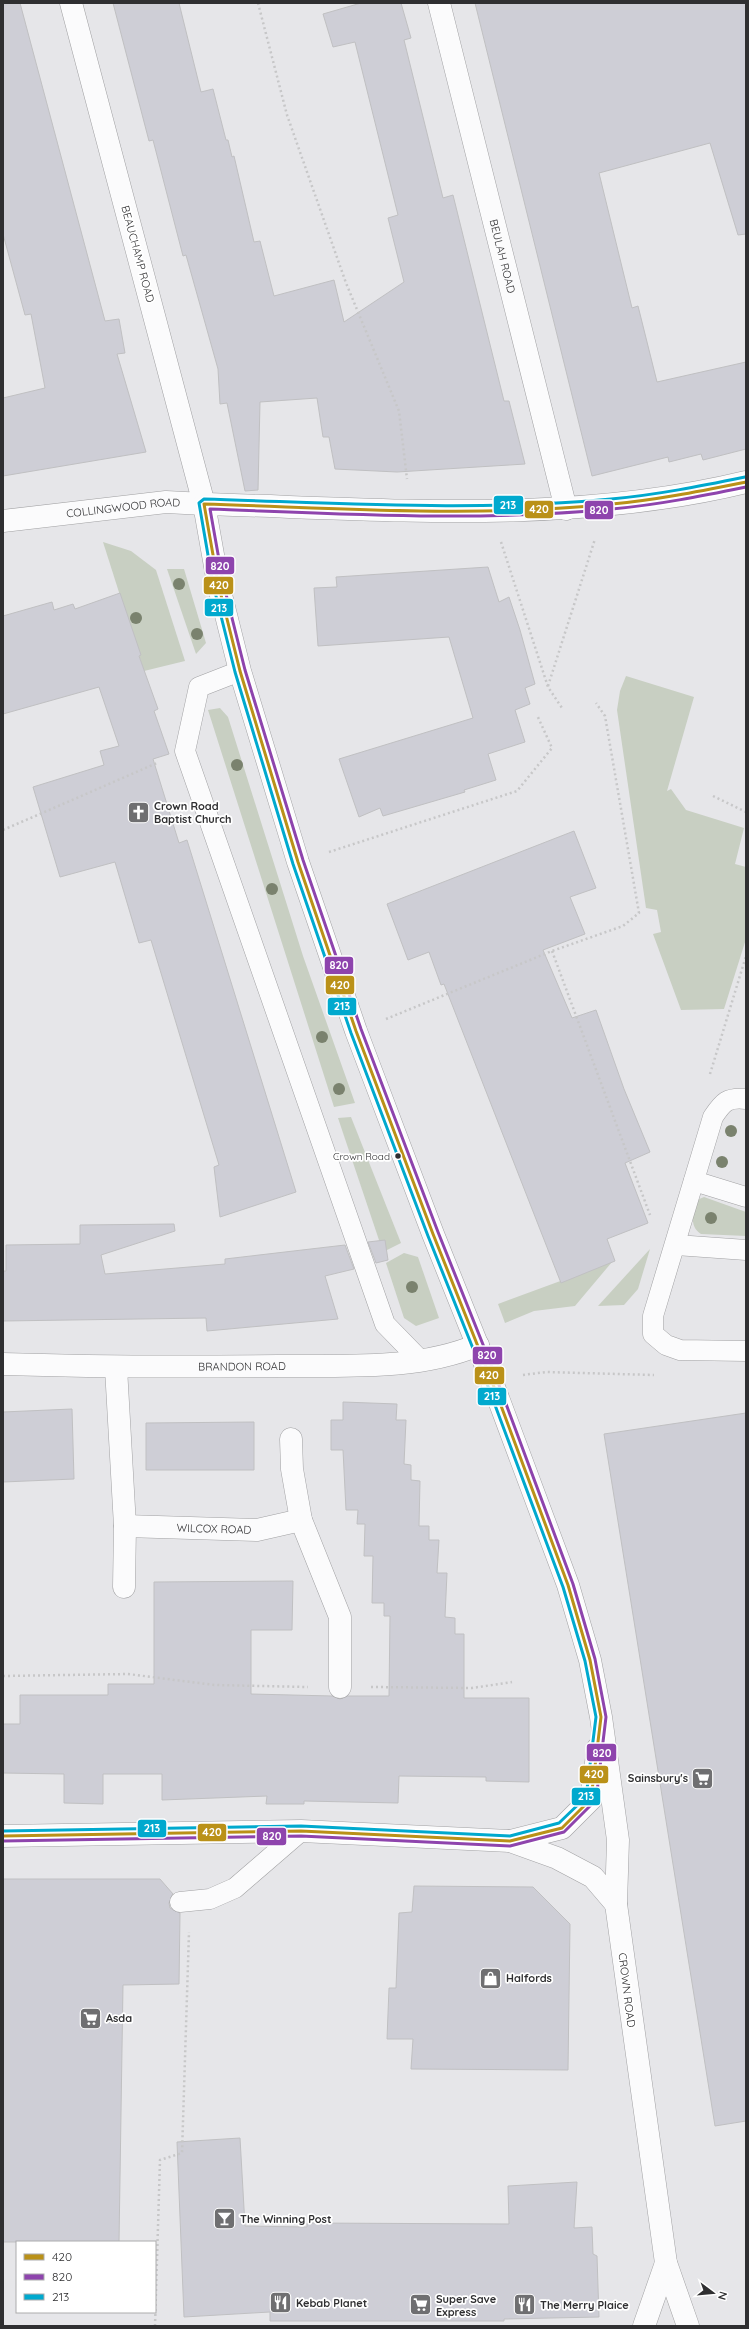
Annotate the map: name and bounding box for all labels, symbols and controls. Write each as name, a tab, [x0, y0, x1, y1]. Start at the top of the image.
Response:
street label: BEAUCHAMP ROAD	[118, 204, 158, 304]
street label: BEULAH ROAD	[487, 218, 519, 295]
street label: COLLINGWOOD ROAD	[65, 495, 181, 521]
line badge: 213	[493, 495, 524, 515]
text: 213	[500, 498, 516, 512]
line badge: 420	[524, 500, 554, 519]
line badge: 820	[584, 500, 614, 520]
text: 420	[529, 502, 549, 516]
text: 820	[589, 503, 609, 517]
line badge: 820	[205, 556, 235, 575]
text: 820	[210, 559, 230, 573]
line badge: 420	[203, 576, 234, 595]
text: 420	[209, 578, 229, 592]
line badge: 213	[204, 598, 234, 617]
text: 213	[211, 601, 227, 615]
church icon: Crown Road Baptist Church	[125, 799, 151, 825]
place label: Crown Road Baptist Church	[154, 799, 232, 826]
line badge: 820	[324, 956, 354, 975]
text: 820	[329, 958, 349, 972]
line badge: 420	[325, 975, 355, 995]
text: 420	[330, 978, 350, 992]
line badge: 213	[327, 997, 357, 1016]
text: 213	[334, 999, 350, 1013]
place label: Crown Road	[333, 1150, 390, 1163]
marker: Crown Road	[393, 1151, 403, 1161]
line badge: 820	[472, 1346, 503, 1365]
text: 820	[477, 1348, 497, 1362]
street label: BRANDON ROAD	[198, 1359, 286, 1374]
line badge: 420	[474, 1366, 505, 1385]
text: 420	[479, 1368, 499, 1382]
line badge: 213	[477, 1387, 507, 1406]
text: 213	[484, 1389, 500, 1403]
street label: WILCOX ROAD	[176, 1521, 252, 1537]
line badge: 820	[586, 1743, 617, 1762]
text: 820	[592, 1746, 612, 1760]
line badge: 420	[579, 1765, 609, 1784]
supermarket icon: Sainsbury's	[690, 1765, 716, 1791]
text: 420	[584, 1767, 604, 1781]
place label: Sainsbury's	[628, 1771, 688, 1785]
line badge: 213	[571, 1787, 601, 1806]
text: 213	[578, 1789, 594, 1803]
line badge: 213	[137, 1819, 167, 1838]
text: 213	[144, 1821, 160, 1835]
line badge: 420	[197, 1823, 227, 1842]
text: 420	[202, 1825, 222, 1839]
line badge: 820	[256, 1827, 287, 1846]
text: 820	[262, 1829, 282, 1843]
street label: CROWN ROAD	[615, 1952, 639, 2028]
shop icon: Halfords	[478, 1965, 504, 1991]
place label: Halfords	[506, 1971, 552, 1985]
supermarket icon: Asda	[78, 2005, 104, 2031]
place label: Asda	[106, 2011, 132, 2025]
bar icon: The Winning Post	[212, 2206, 238, 2232]
place label: The Winning Post	[240, 2212, 331, 2226]
legend	[16, 2241, 156, 2313]
text: 420	[52, 2249, 72, 2264]
text: 820	[52, 2269, 72, 2284]
north arrow	[693, 2273, 733, 2313]
text: 213	[52, 2289, 69, 2304]
restaurant icon: Kebab Planet	[268, 2290, 294, 2316]
text: N	[715, 2290, 730, 2302]
supermarket icon: Super Save Express	[408, 2292, 434, 2318]
place label: Super Save Express	[436, 2292, 497, 2319]
restaurant icon: The Merry Plaice	[512, 2292, 538, 2318]
place label: Kebab Planet	[296, 2296, 367, 2310]
place label: The Merry Plaice	[540, 2298, 629, 2312]

